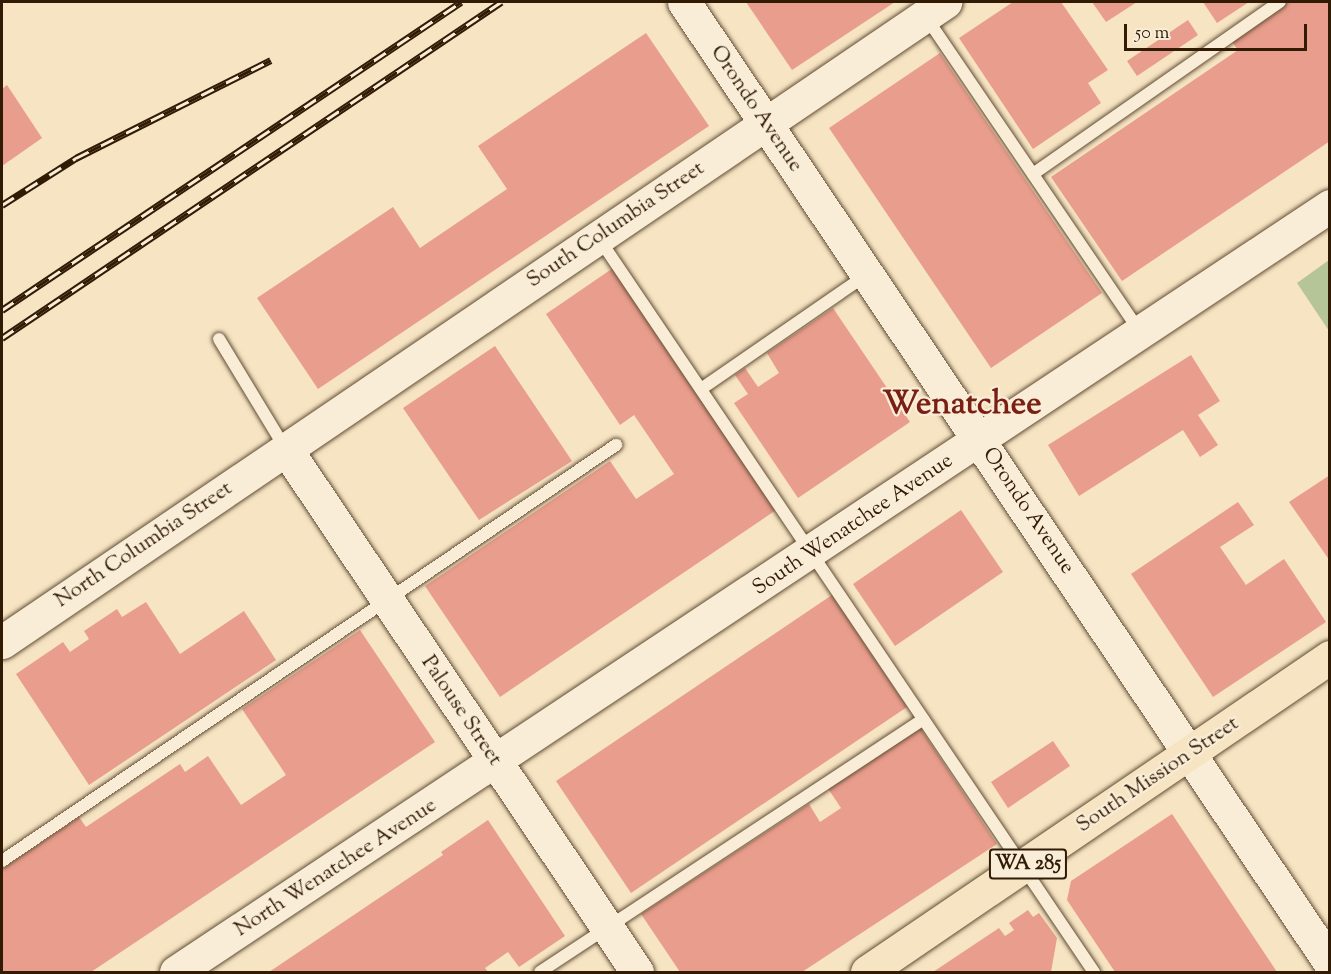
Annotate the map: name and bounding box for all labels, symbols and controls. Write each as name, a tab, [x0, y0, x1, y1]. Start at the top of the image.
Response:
scale bar	[1127, 12, 1310, 50]
text: 50 m	[1135, 21, 1169, 47]
street label: Orondo Avenue	[704, 41, 808, 177]
street label: South Columbia Street	[523, 156, 709, 294]
district label: Wenatchee	[882, 386, 1042, 426]
street label: Orondo Avenue	[976, 443, 1080, 579]
street label: South Wenatchee Avenue	[748, 449, 958, 601]
street label: North Columbia Street	[51, 476, 237, 614]
street label: Palouse Street	[415, 651, 507, 771]
street label: South Mission Street	[1072, 711, 1244, 839]
street label: North Wenatchee Avenue	[230, 793, 442, 943]
road number: WA 285	[988, 847, 1068, 881]

